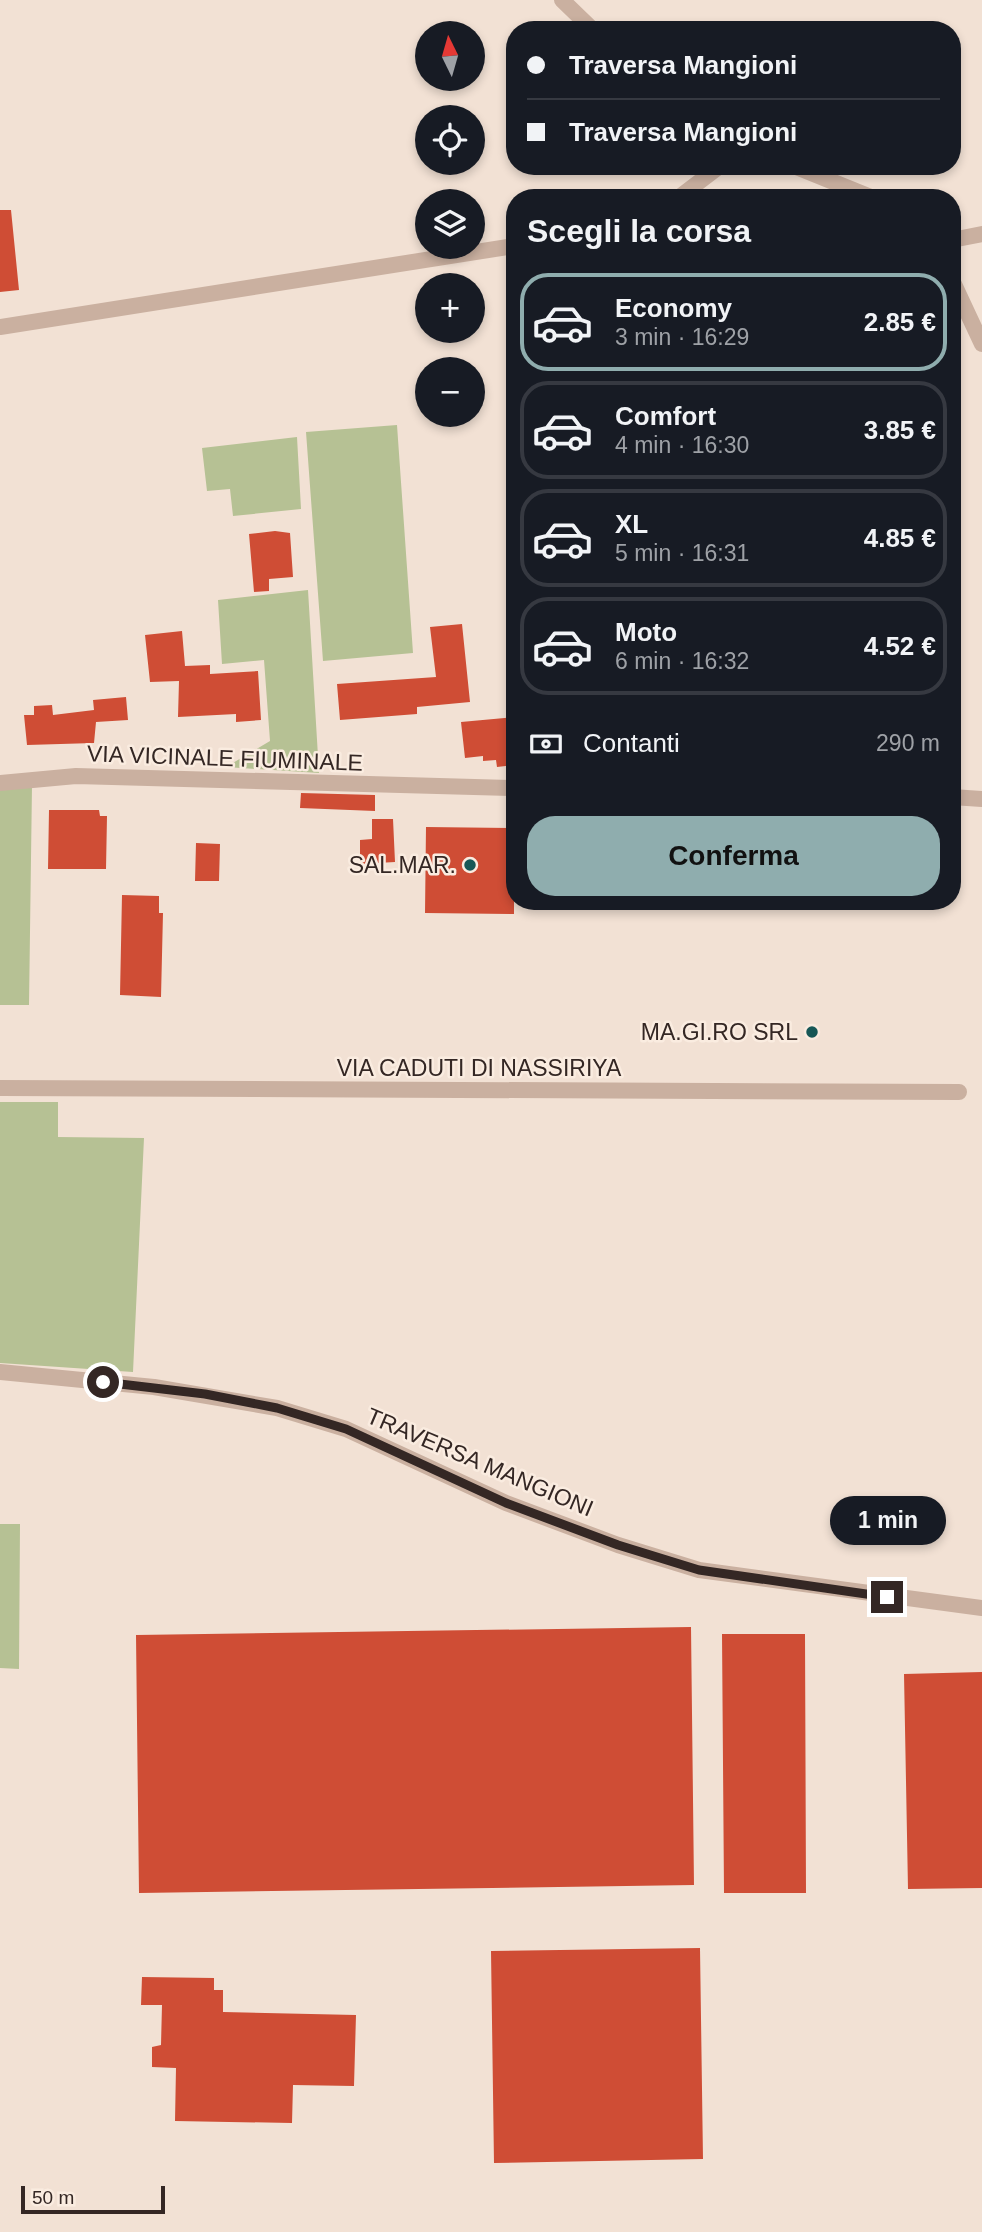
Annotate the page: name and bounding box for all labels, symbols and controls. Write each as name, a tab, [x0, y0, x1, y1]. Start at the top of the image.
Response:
north arrow	[415, 21, 485, 91]
map controls	[415, 21, 485, 427]
text: Traversa Mangioni	[569, 50, 797, 80]
button: locate	[415, 105, 485, 175]
text: Traversa Mangioni	[569, 117, 797, 147]
button: layers	[415, 189, 485, 259]
text: Scegli la corsa	[527, 213, 751, 249]
button: +	[415, 273, 485, 343]
icon: car	[531, 291, 594, 354]
text: Economy	[615, 293, 732, 323]
text: 2.85 €	[864, 307, 936, 337]
text: 3 min · 16:29	[615, 324, 749, 350]
button: −	[415, 357, 485, 427]
icon: car	[531, 399, 594, 462]
text: Comfort	[615, 401, 716, 431]
text: 3.85 €	[864, 415, 936, 445]
text: 4 min · 16:30	[615, 432, 749, 458]
icon: car	[531, 507, 594, 570]
text: XL	[615, 509, 648, 539]
text: 4.85 €	[864, 523, 936, 553]
text: 5 min · 16:31	[615, 540, 749, 566]
icon: car	[531, 615, 594, 678]
text: Moto	[615, 617, 677, 647]
text: 4.52 €	[864, 631, 936, 661]
text: 6 min · 16:32	[615, 648, 749, 674]
icon: cash	[527, 725, 565, 763]
text: Contanti	[583, 728, 680, 758]
text: 290 m	[876, 730, 940, 756]
street label: VIA VICINALE FIUMINALE	[87, 740, 363, 776]
button: Conferma	[527, 816, 940, 896]
place label: SAL.MAR.	[349, 852, 456, 878]
marker: SAL.MAR.	[462, 857, 478, 873]
place label: MA.GI.RO SRL	[641, 1019, 798, 1045]
marker: MA.GI.RO SRL	[804, 1024, 820, 1040]
street label: VIA CADUTI DI NASSIRIYA	[337, 1055, 622, 1081]
route start	[87, 1366, 119, 1398]
street label: TRAVERSA MANGIONI	[363, 1402, 597, 1522]
callout: 1 min	[829, 1496, 945, 1544]
text: 1 min	[858, 1507, 918, 1533]
route end	[871, 1581, 903, 1613]
scale bar	[21, 2183, 164, 2215]
text: 50 m	[32, 2187, 74, 2208]

